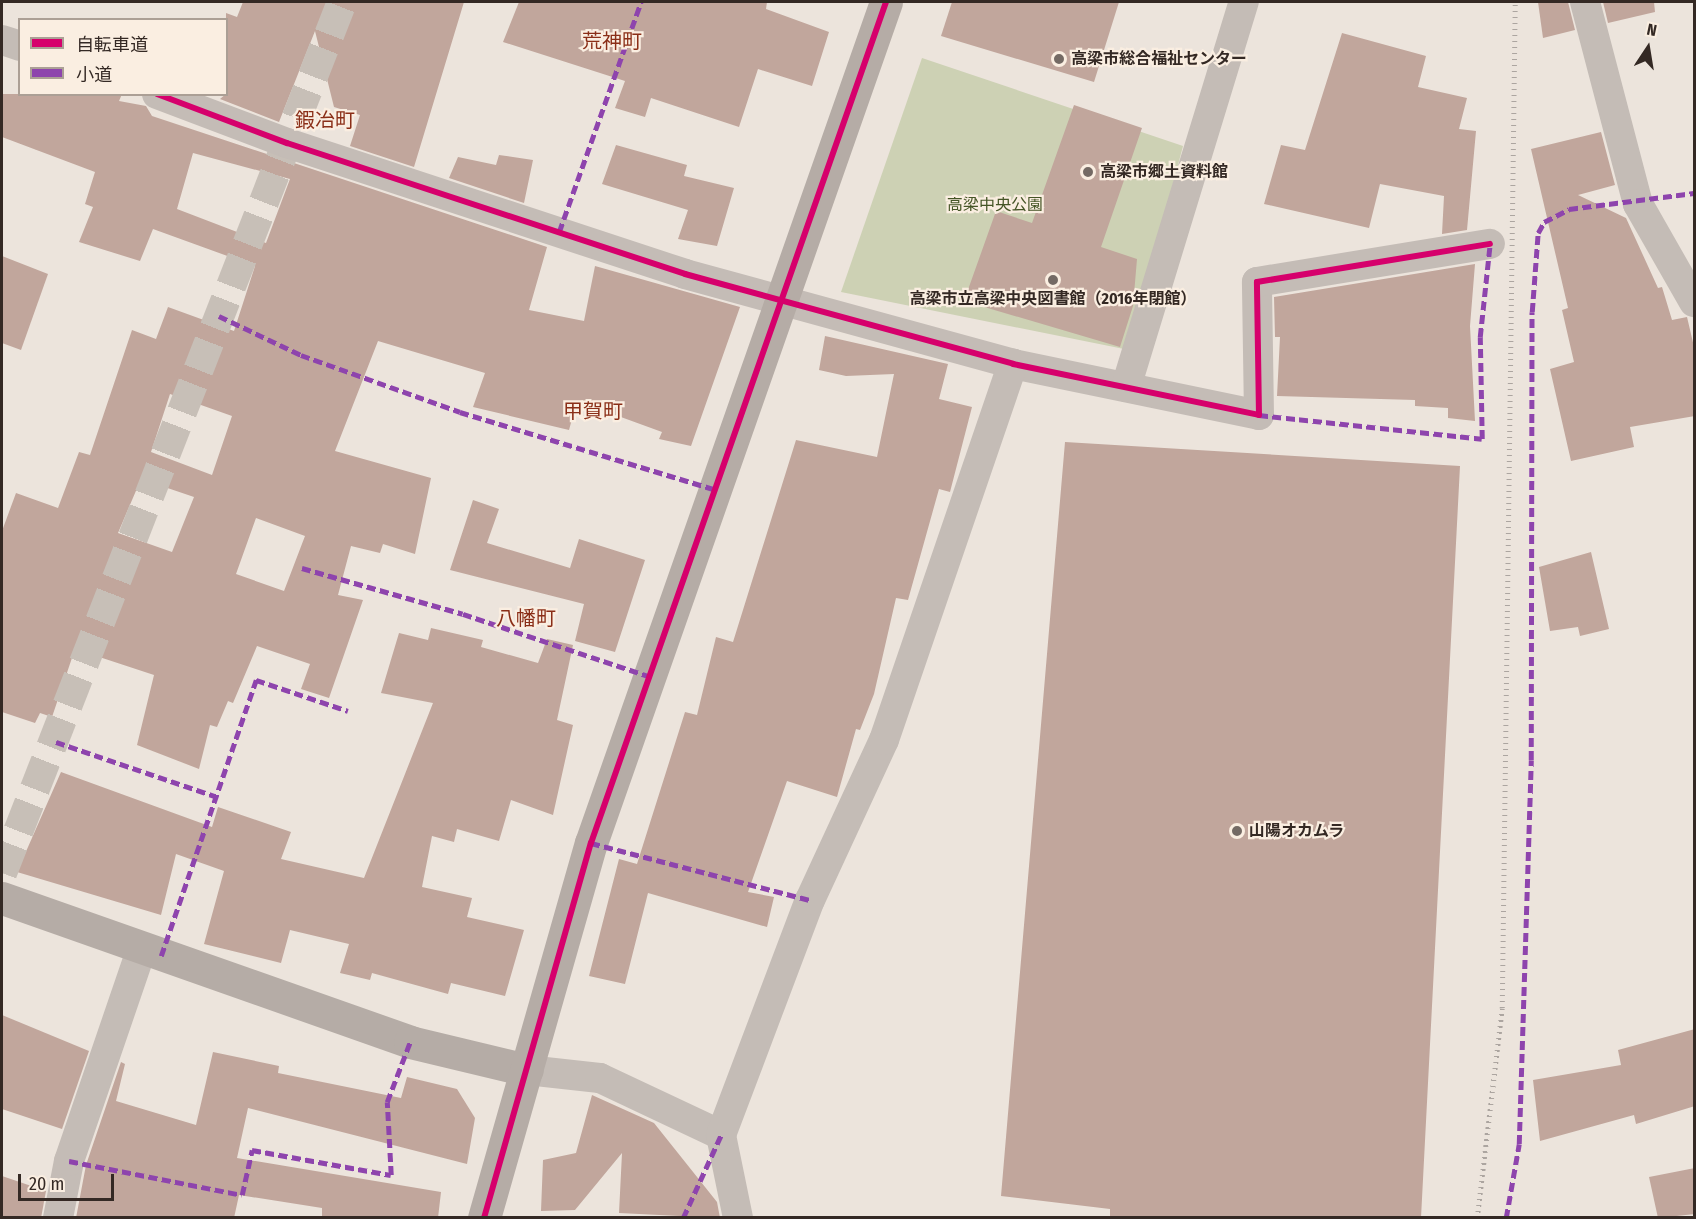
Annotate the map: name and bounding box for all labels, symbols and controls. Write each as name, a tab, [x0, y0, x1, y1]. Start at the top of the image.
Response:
legend	[18, 18, 228, 96]
north arrow	[1618, 18, 1678, 78]
text: N	[1645, 20, 1659, 40]
district label: 荒神町	[582, 29, 642, 53]
text: 自転車道	[76, 34, 148, 56]
place label: 高梁市総合福祉センター	[1071, 49, 1247, 69]
marker: 高梁市総合福祉センター	[1052, 52, 1066, 66]
text: 小道	[76, 64, 112, 86]
district label: 鍜冶町	[295, 108, 355, 132]
place label: 高梁市郷土資料館	[1100, 162, 1228, 182]
marker: 高梁市郷土資料館	[1081, 165, 1095, 179]
park label: 高梁中央公園	[947, 195, 1043, 215]
marker: 高梁市立高梁中央図書館（2016年閉館）	[1046, 273, 1060, 287]
place label: 高梁市立高梁中央図書館（2016年閉館）	[910, 289, 1196, 309]
district label: 甲賀町	[563, 399, 623, 423]
district label: 八幡町	[496, 606, 556, 630]
place label: 山陽オカムラ	[1249, 821, 1345, 841]
marker: 山陽オカムラ	[1230, 824, 1244, 838]
scale bar	[21, 1162, 117, 1200]
text: 20 m	[29, 1173, 64, 1195]

